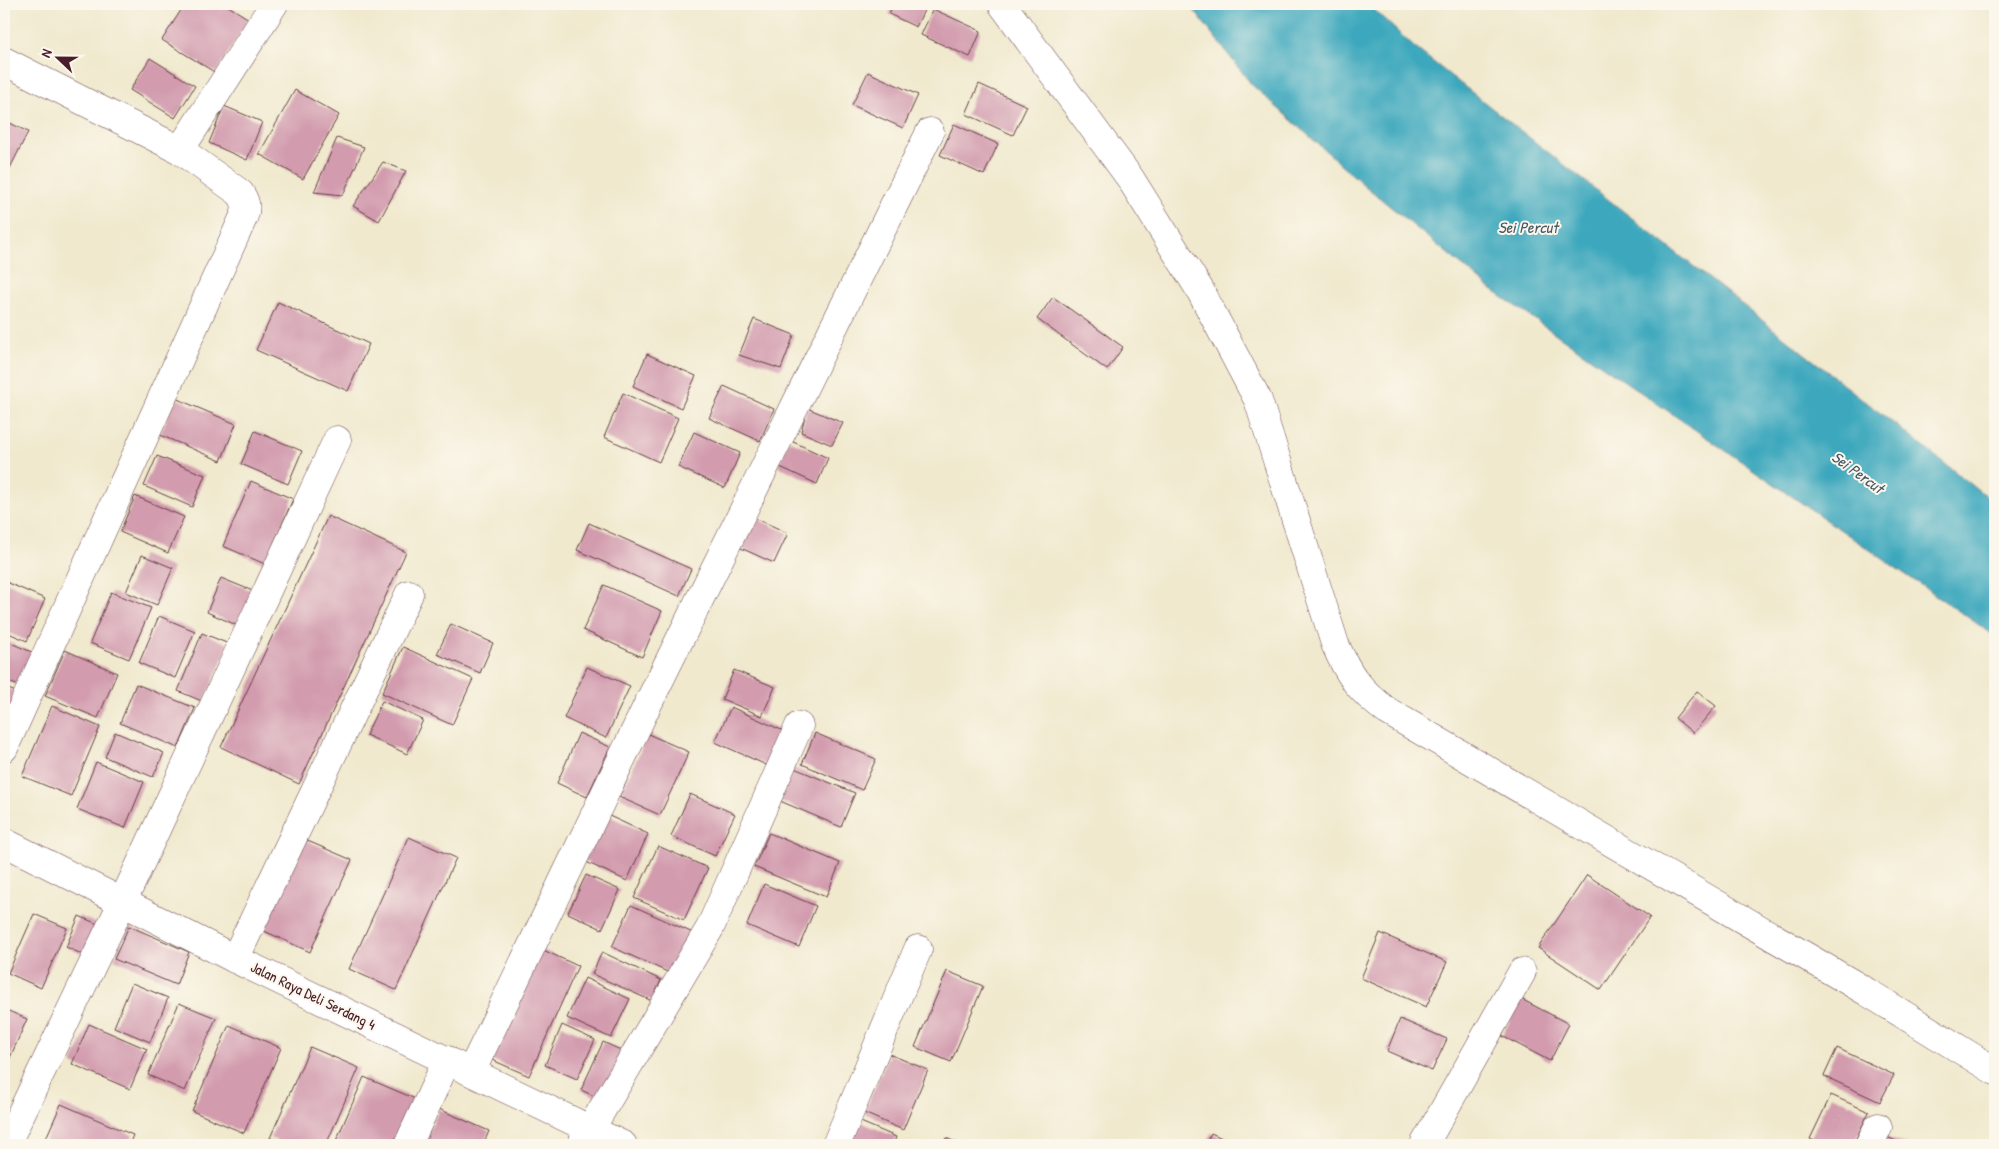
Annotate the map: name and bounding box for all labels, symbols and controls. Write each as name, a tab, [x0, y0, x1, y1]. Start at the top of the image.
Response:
north arrow	[32, 32, 82, 82]
text: N	[35, 45, 56, 60]
water label: Sei Percut	[1498, 216, 1560, 238]
water label: Sei Percut	[1828, 446, 1890, 500]
street label: Jalan Raya Deli Serdang 4	[247, 956, 380, 1035]

